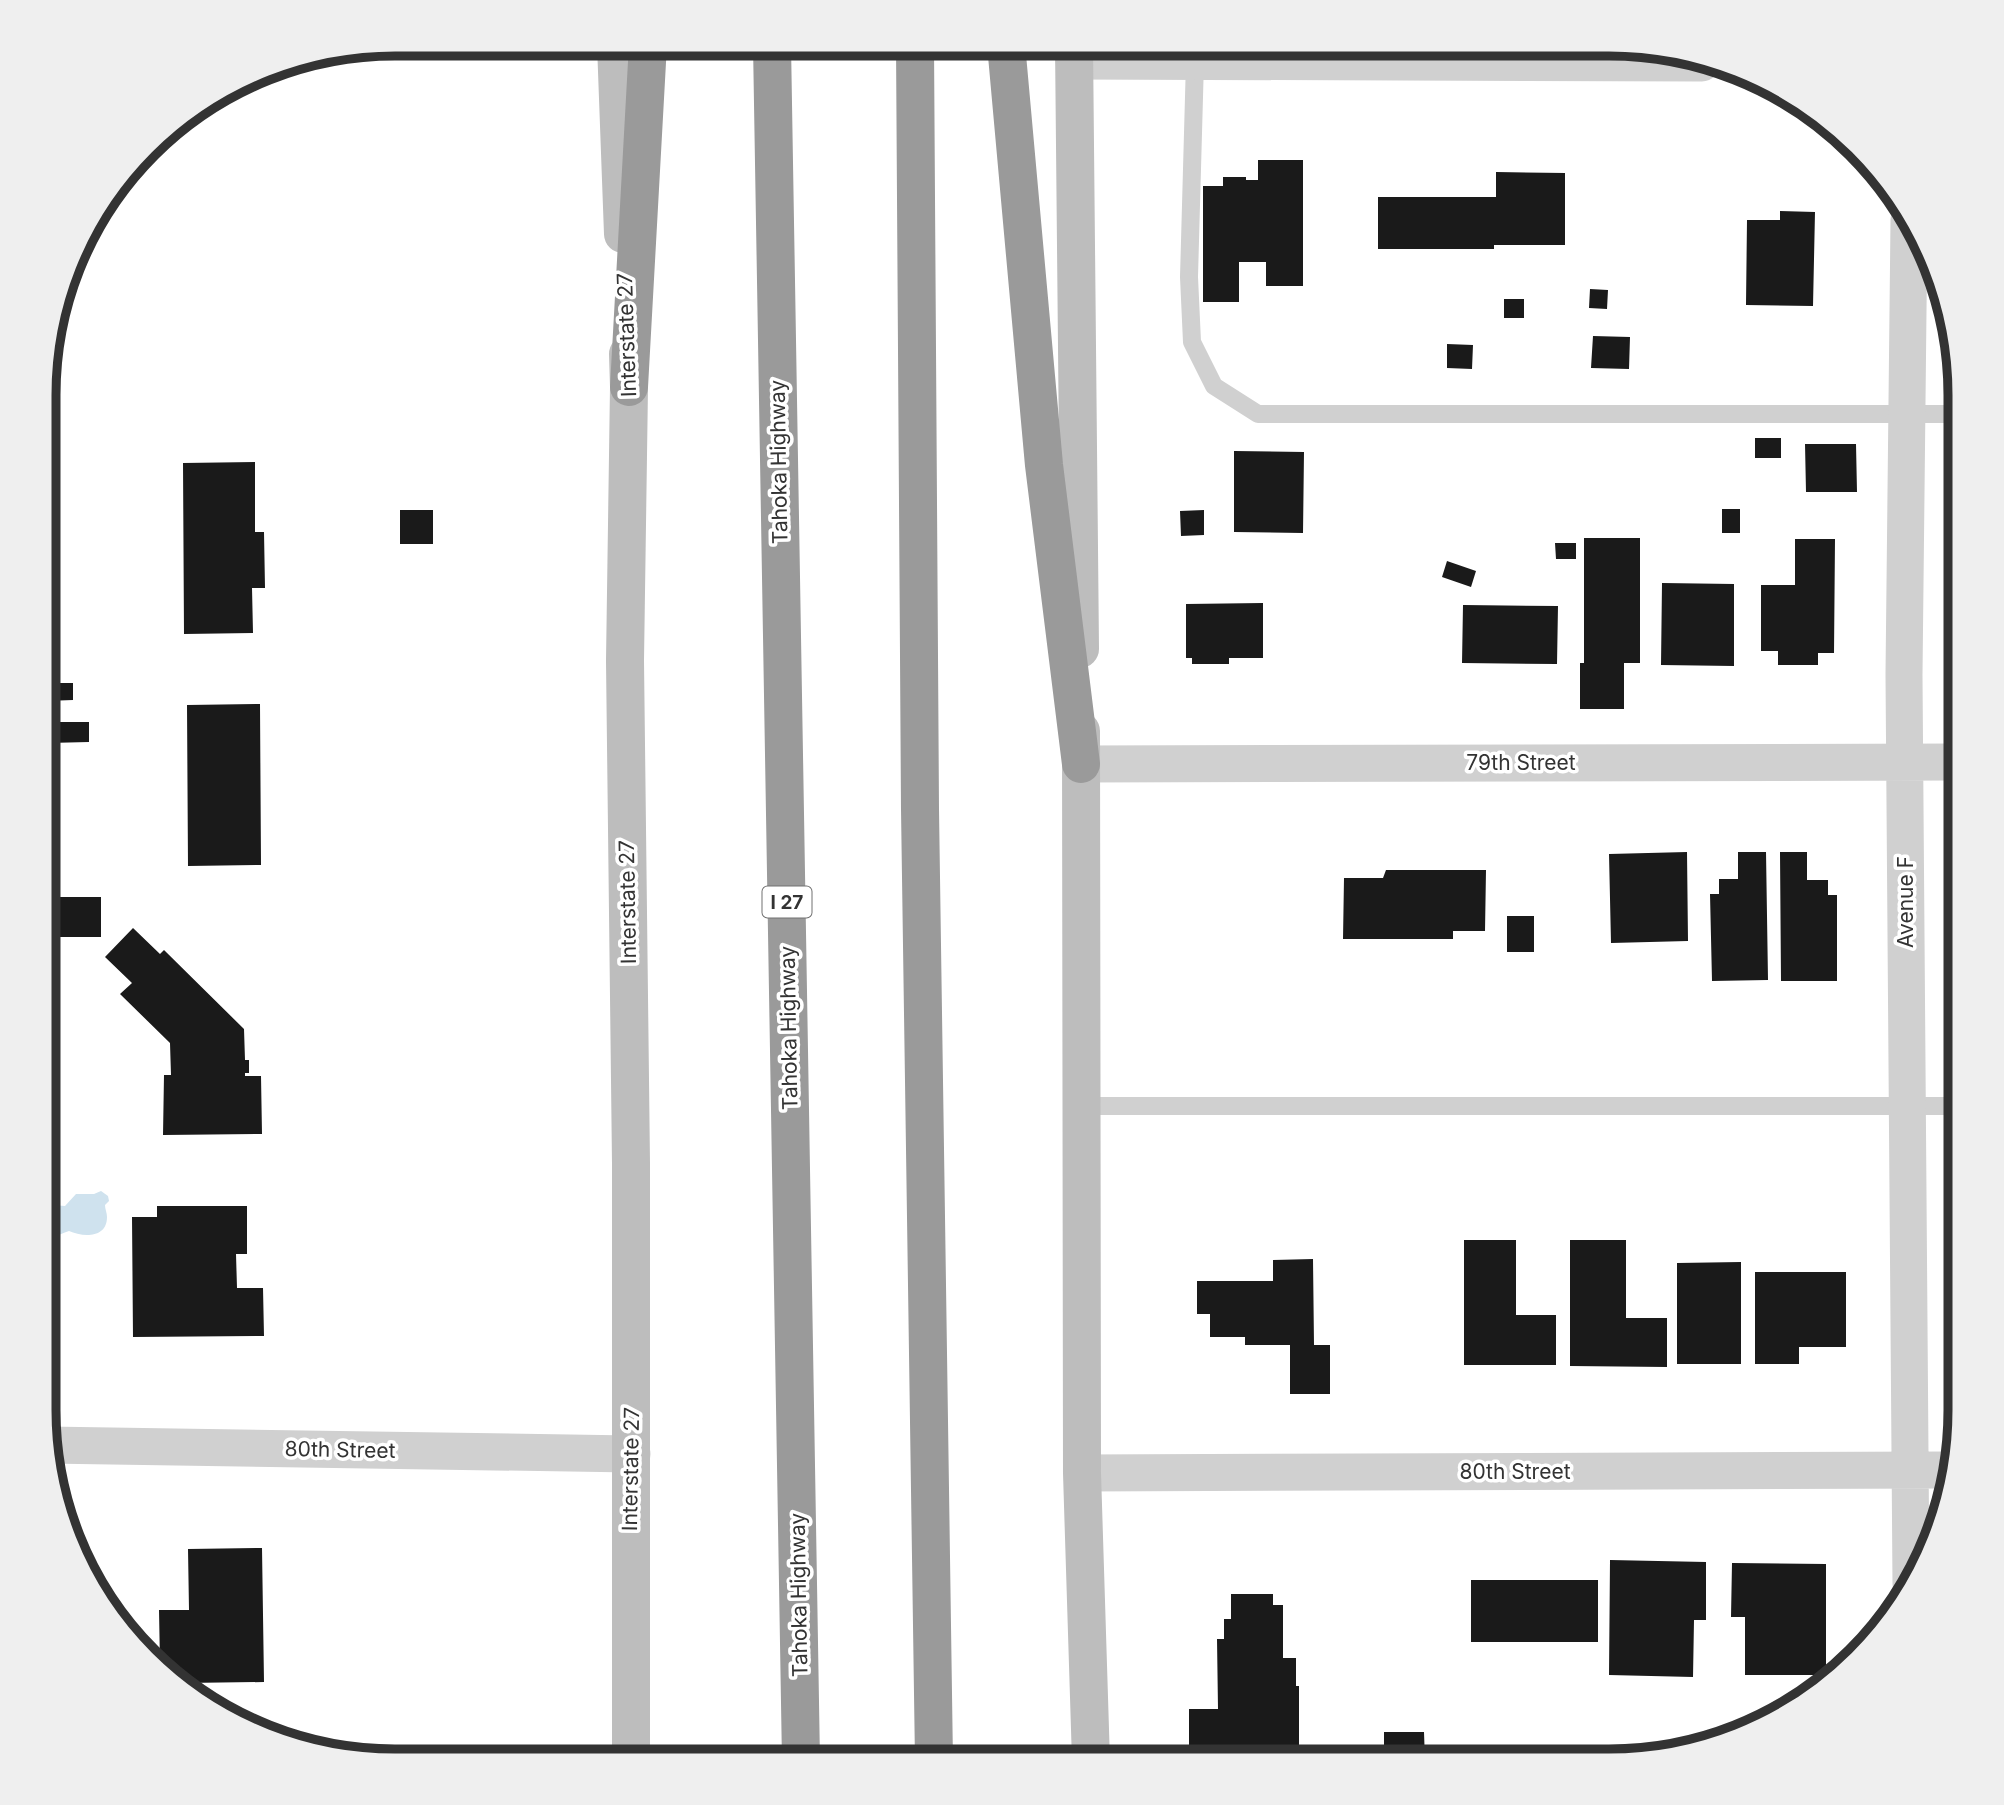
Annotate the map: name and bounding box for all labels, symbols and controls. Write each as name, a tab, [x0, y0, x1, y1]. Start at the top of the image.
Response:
street label: Interstate 27	[612, 273, 641, 398]
street label: Tahoka Highway	[765, 379, 792, 544]
street label: 79th Street	[1466, 750, 1576, 775]
street label: Interstate 27	[614, 840, 641, 964]
street label: Avenue F	[1893, 856, 1918, 948]
road number: I 27	[762, 887, 812, 918]
street label: Tahoka Highway	[775, 945, 802, 1110]
street label: Interstate 27	[617, 1407, 644, 1531]
street label: 80th Street	[284, 1436, 396, 1463]
street label: 80th Street	[1460, 1459, 1571, 1484]
street label: Tahoka Highway	[785, 1512, 812, 1677]

